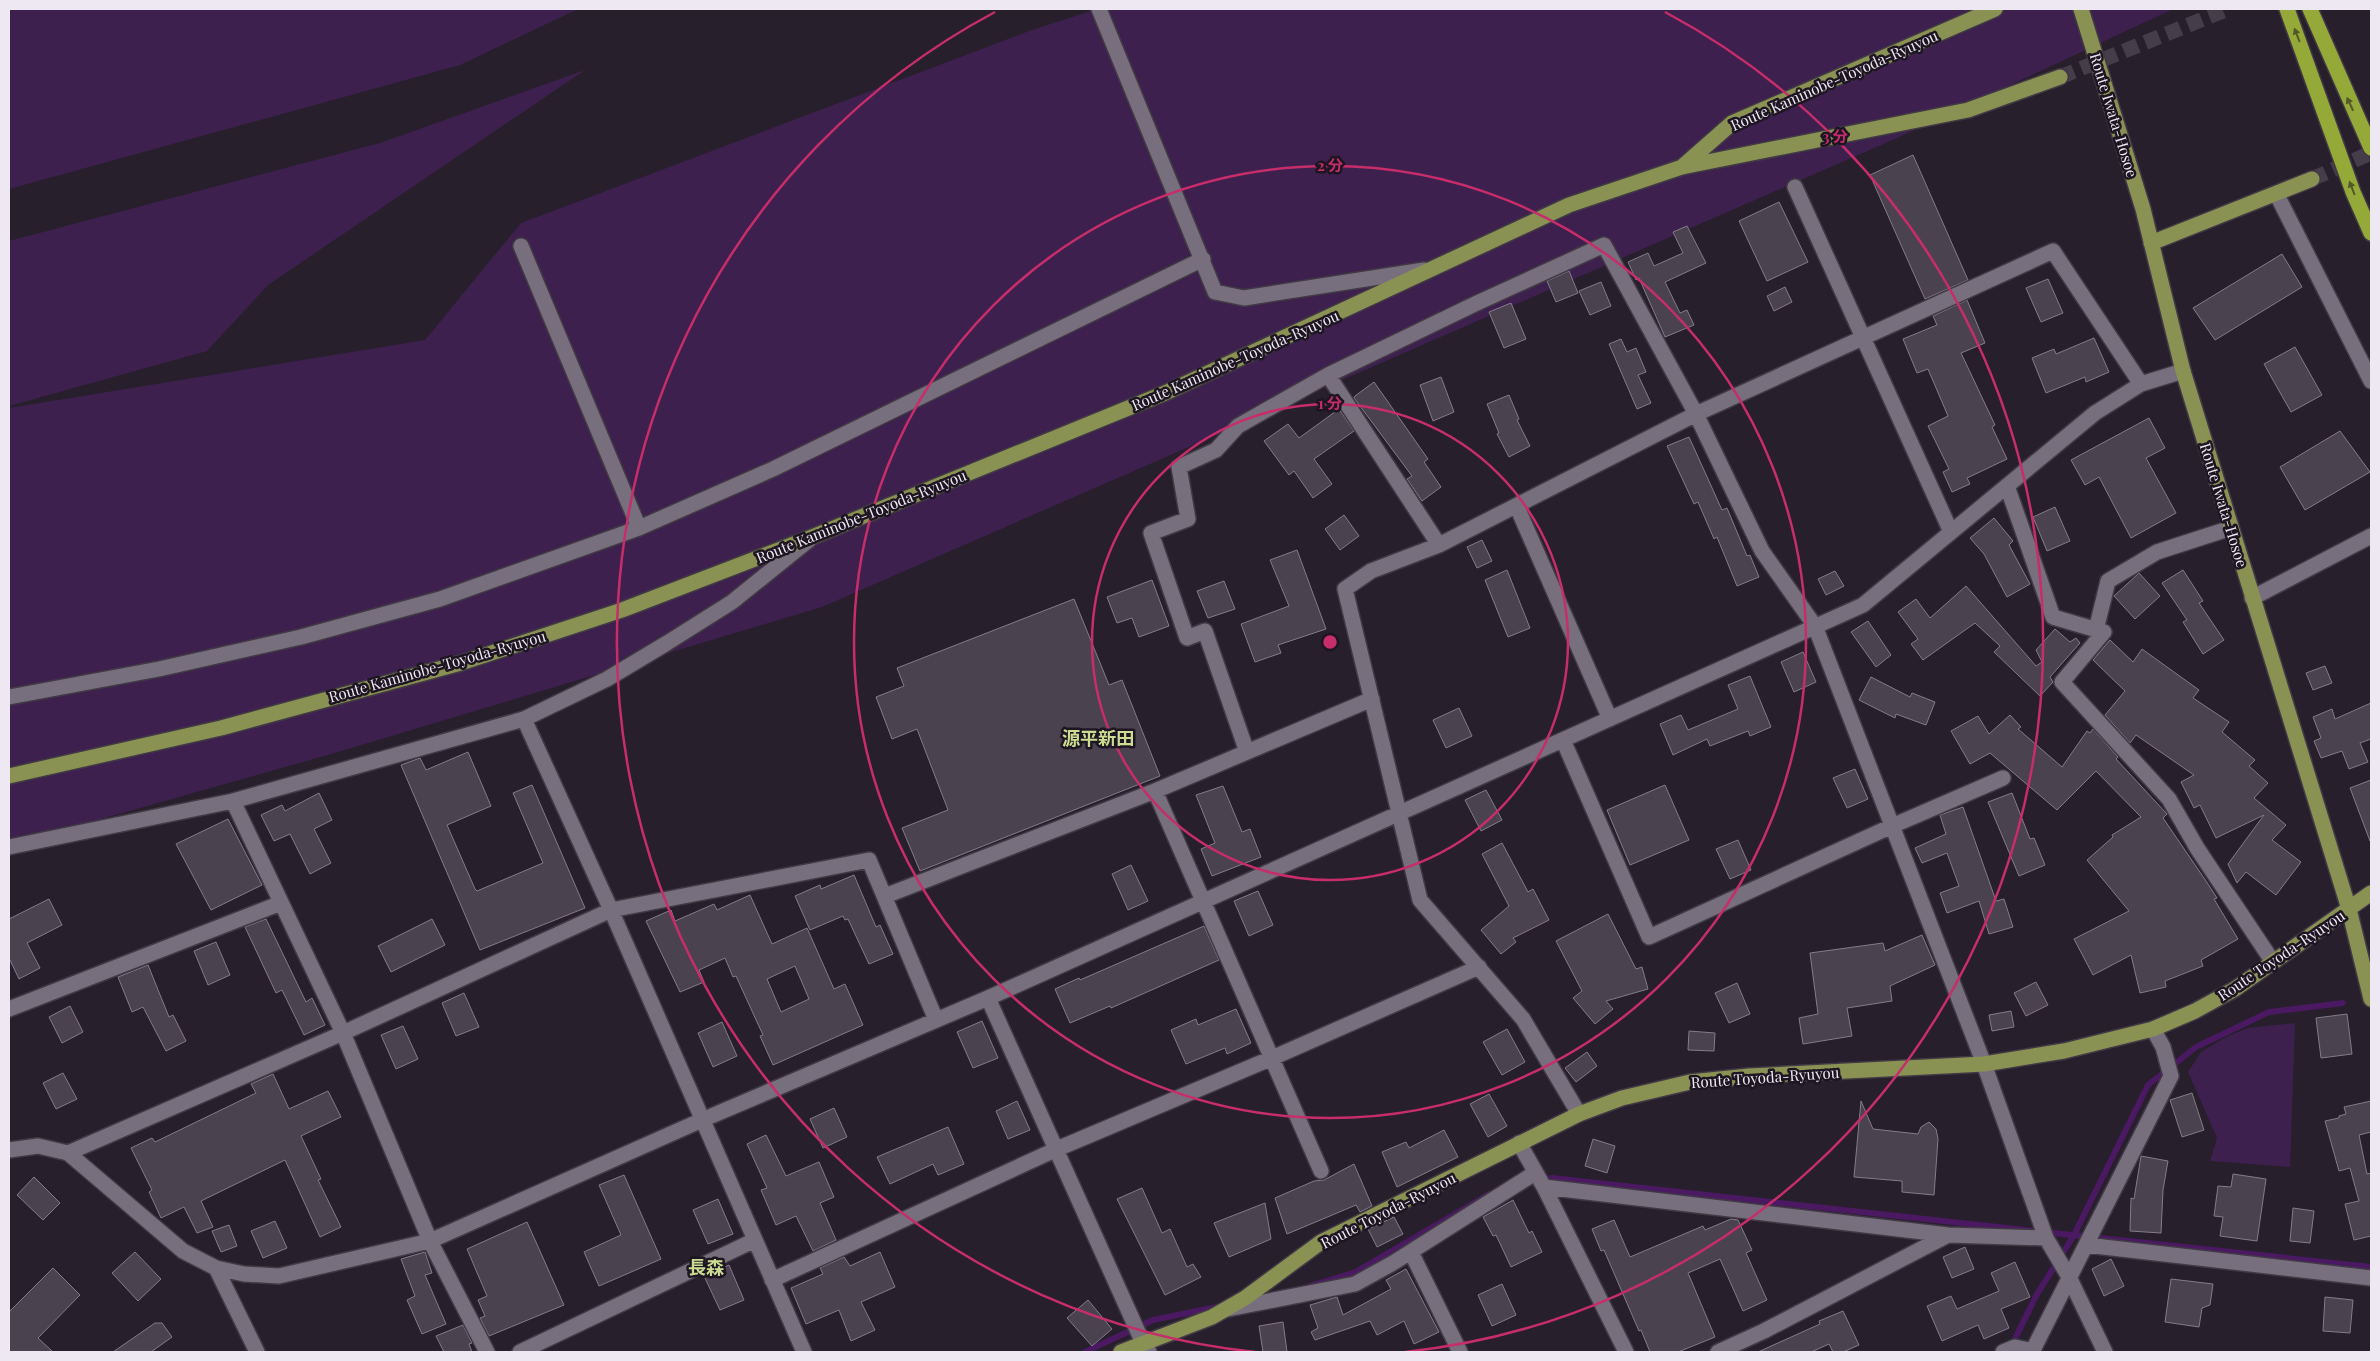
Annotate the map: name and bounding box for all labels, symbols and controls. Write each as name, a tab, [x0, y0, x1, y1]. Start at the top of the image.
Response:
street label: Route Kaminobe-Toyoda-Ryuyou	[1727, 25, 1941, 135]
one-way arrow	[2293, 28, 2300, 43]
street label: Route Iwata-Hosoe	[2086, 50, 2142, 180]
one-way arrow	[2346, 97, 2354, 111]
text: 3 分	[1822, 126, 1848, 146]
text: 2 分	[1317, 155, 1343, 175]
one-way arrow	[2348, 181, 2355, 196]
street label: Route Kaminobe-Toyoda-Ryuyou	[1128, 305, 1342, 415]
text: 1 分	[1318, 393, 1342, 413]
street label: Route Iwata-Hosoe	[2196, 440, 2252, 570]
street label: Route Kaminobe-Toyoda-Ryuyou	[753, 464, 969, 567]
street label: Route Kaminobe-Toyoda-Ryuyou	[326, 625, 548, 707]
centre of rings	[1321, 633, 1339, 651]
district label: 源平新田	[1062, 726, 1134, 750]
street label: Route Toyoda-Ryuyou	[2214, 905, 2349, 1005]
street label: Route Toyoda-Ryuyou	[1690, 1062, 1840, 1092]
street label: Route Toyoda-Ryuyou	[1317, 1167, 1459, 1253]
district label: 長森	[688, 1255, 724, 1279]

